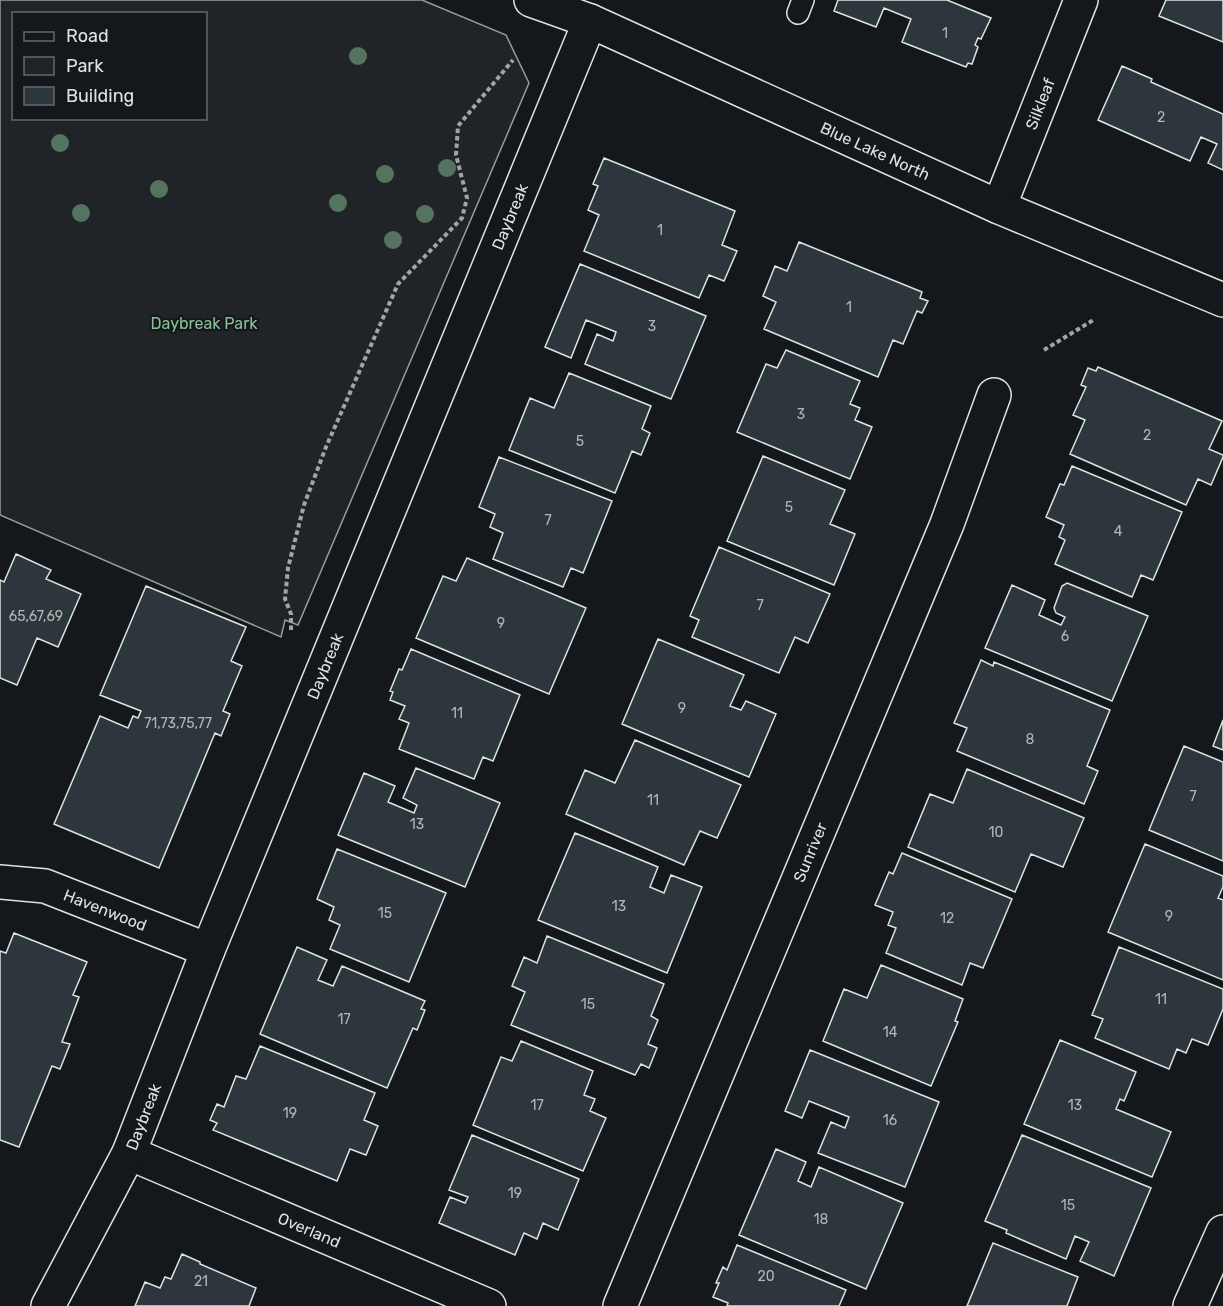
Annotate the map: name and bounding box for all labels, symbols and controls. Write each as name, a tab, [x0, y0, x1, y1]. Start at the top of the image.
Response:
legend	[12, 12, 207, 120]
text: Road	[66, 25, 109, 47]
house number: 1	[942, 25, 948, 42]
text: Park	[66, 55, 104, 77]
street label: Silkleaf	[1022, 75, 1059, 132]
text: Building	[66, 85, 134, 107]
house number: 2	[1157, 109, 1165, 126]
street label: Blue Lake North	[817, 118, 933, 184]
street label: Daybreak	[488, 180, 532, 253]
house number: 1	[657, 222, 663, 239]
house number: 1	[846, 299, 852, 316]
park label: Daybreak Park	[150, 314, 258, 333]
house number: 3	[648, 318, 656, 335]
house number: 3	[797, 406, 805, 423]
house number: 2	[1143, 427, 1151, 444]
house number: 5	[576, 433, 584, 450]
house number: 5	[785, 499, 793, 516]
house number: 7	[544, 512, 552, 529]
house number: 4	[1114, 523, 1123, 540]
house number: 7	[756, 597, 764, 614]
house number: 65,67,69	[9, 608, 63, 625]
house number: 9	[497, 615, 505, 632]
house number: 6	[1061, 628, 1069, 645]
street label: Daybreak	[303, 630, 348, 702]
house number: 9	[678, 700, 686, 717]
house number: 11	[451, 705, 463, 722]
house number: 71,73,75,77	[144, 715, 212, 732]
house number: 8	[1026, 731, 1035, 748]
house number: 7	[1189, 788, 1197, 805]
house number: 11	[647, 792, 659, 809]
house number: 13	[410, 816, 424, 833]
street label: Sunriver	[789, 820, 831, 885]
house number: 10	[989, 824, 1004, 841]
street label: Havenwood	[61, 885, 149, 935]
house number: 13	[612, 898, 626, 915]
house number: 15	[378, 905, 392, 922]
house number: 9	[1165, 908, 1173, 925]
house number: 12	[940, 910, 954, 927]
house number: 11	[1155, 991, 1167, 1008]
house number: 15	[581, 996, 595, 1013]
house number: 17	[337, 1011, 351, 1028]
house number: 14	[883, 1024, 898, 1041]
street label: Daybreak	[122, 1080, 165, 1153]
house number: 17	[530, 1097, 544, 1114]
house number: 13	[1068, 1097, 1082, 1114]
house number: 19	[283, 1105, 297, 1122]
house number: 16	[883, 1112, 897, 1129]
house number: 19	[508, 1185, 522, 1202]
house number: 15	[1061, 1197, 1075, 1214]
street label: Overland	[275, 1208, 343, 1252]
house number: 18	[814, 1211, 829, 1228]
house number: 20	[757, 1268, 775, 1285]
house number: 21	[194, 1273, 208, 1290]

